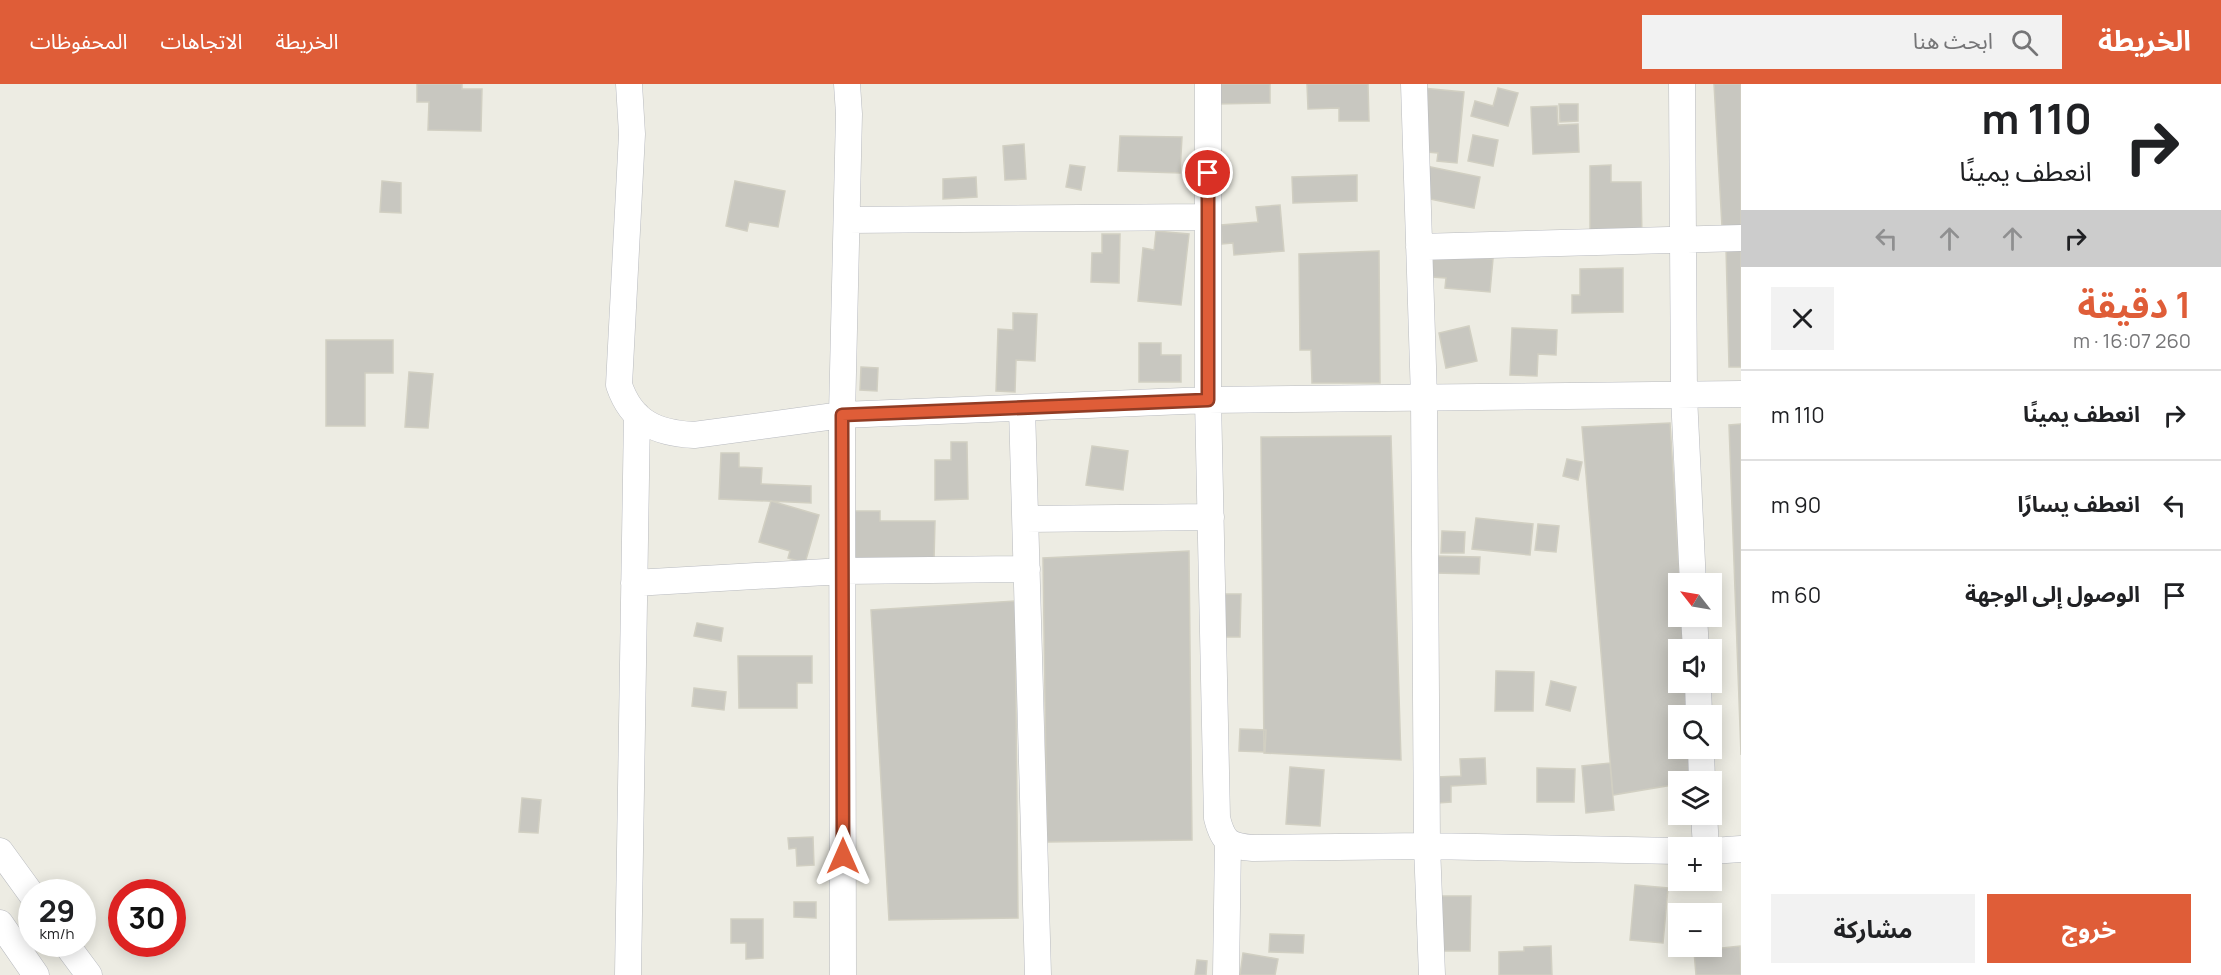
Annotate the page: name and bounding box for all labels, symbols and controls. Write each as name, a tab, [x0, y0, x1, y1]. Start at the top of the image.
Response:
search box	[1642, 15, 2062, 69]
text: الخريطة	[2098, 21, 2191, 59]
text: ابحث هنا	[1913, 26, 1993, 56]
icon: search	[2008, 26, 2041, 59]
text: المحفوظات	[30, 27, 127, 55]
text: الاتجاهات	[160, 27, 242, 55]
text: الخريطة	[275, 27, 338, 55]
text: 110 m	[1981, 89, 2092, 147]
icon: right	[2113, 108, 2191, 186]
pin	[1182, 147, 1233, 198]
text: انعطف يمينًا	[1959, 152, 2092, 189]
icon: arrive	[1191, 156, 1224, 189]
icon: left	[1870, 222, 1903, 255]
icon: ahead	[1933, 222, 1966, 255]
icon: ahead	[1996, 222, 2029, 255]
icon: right	[2059, 222, 2092, 255]
text: 1 دقيقة	[2077, 280, 2191, 329]
button: close	[1771, 287, 1834, 350]
text: 260 m · 16:07	[2073, 327, 2191, 354]
text: انعطف يمينًا	[2023, 399, 2140, 429]
icon: right	[2158, 399, 2191, 432]
text: 110 m	[1771, 400, 1825, 430]
text: انعطف يسارًا	[2017, 489, 2140, 519]
icon: left	[2158, 489, 2191, 522]
text: 90 m	[1771, 490, 1821, 520]
north arrow	[1668, 573, 1722, 627]
map controls	[1668, 573, 1722, 957]
text: الوصول إلى الوجهة	[1965, 579, 2140, 609]
icon: arrive	[2158, 579, 2191, 612]
text: 60 m	[1771, 580, 1821, 610]
button: sound	[1668, 639, 1722, 693]
button: search	[1668, 705, 1722, 759]
button: layers	[1668, 771, 1722, 825]
position arrow	[811, 824, 875, 888]
button: +	[1668, 837, 1722, 891]
speed limit sign: 30	[108, 879, 186, 957]
text: 29	[39, 890, 75, 931]
button: مشاركة	[1771, 894, 1975, 963]
button: خروج	[1987, 894, 2191, 963]
button: −	[1668, 903, 1722, 957]
text: km/h	[40, 923, 74, 944]

